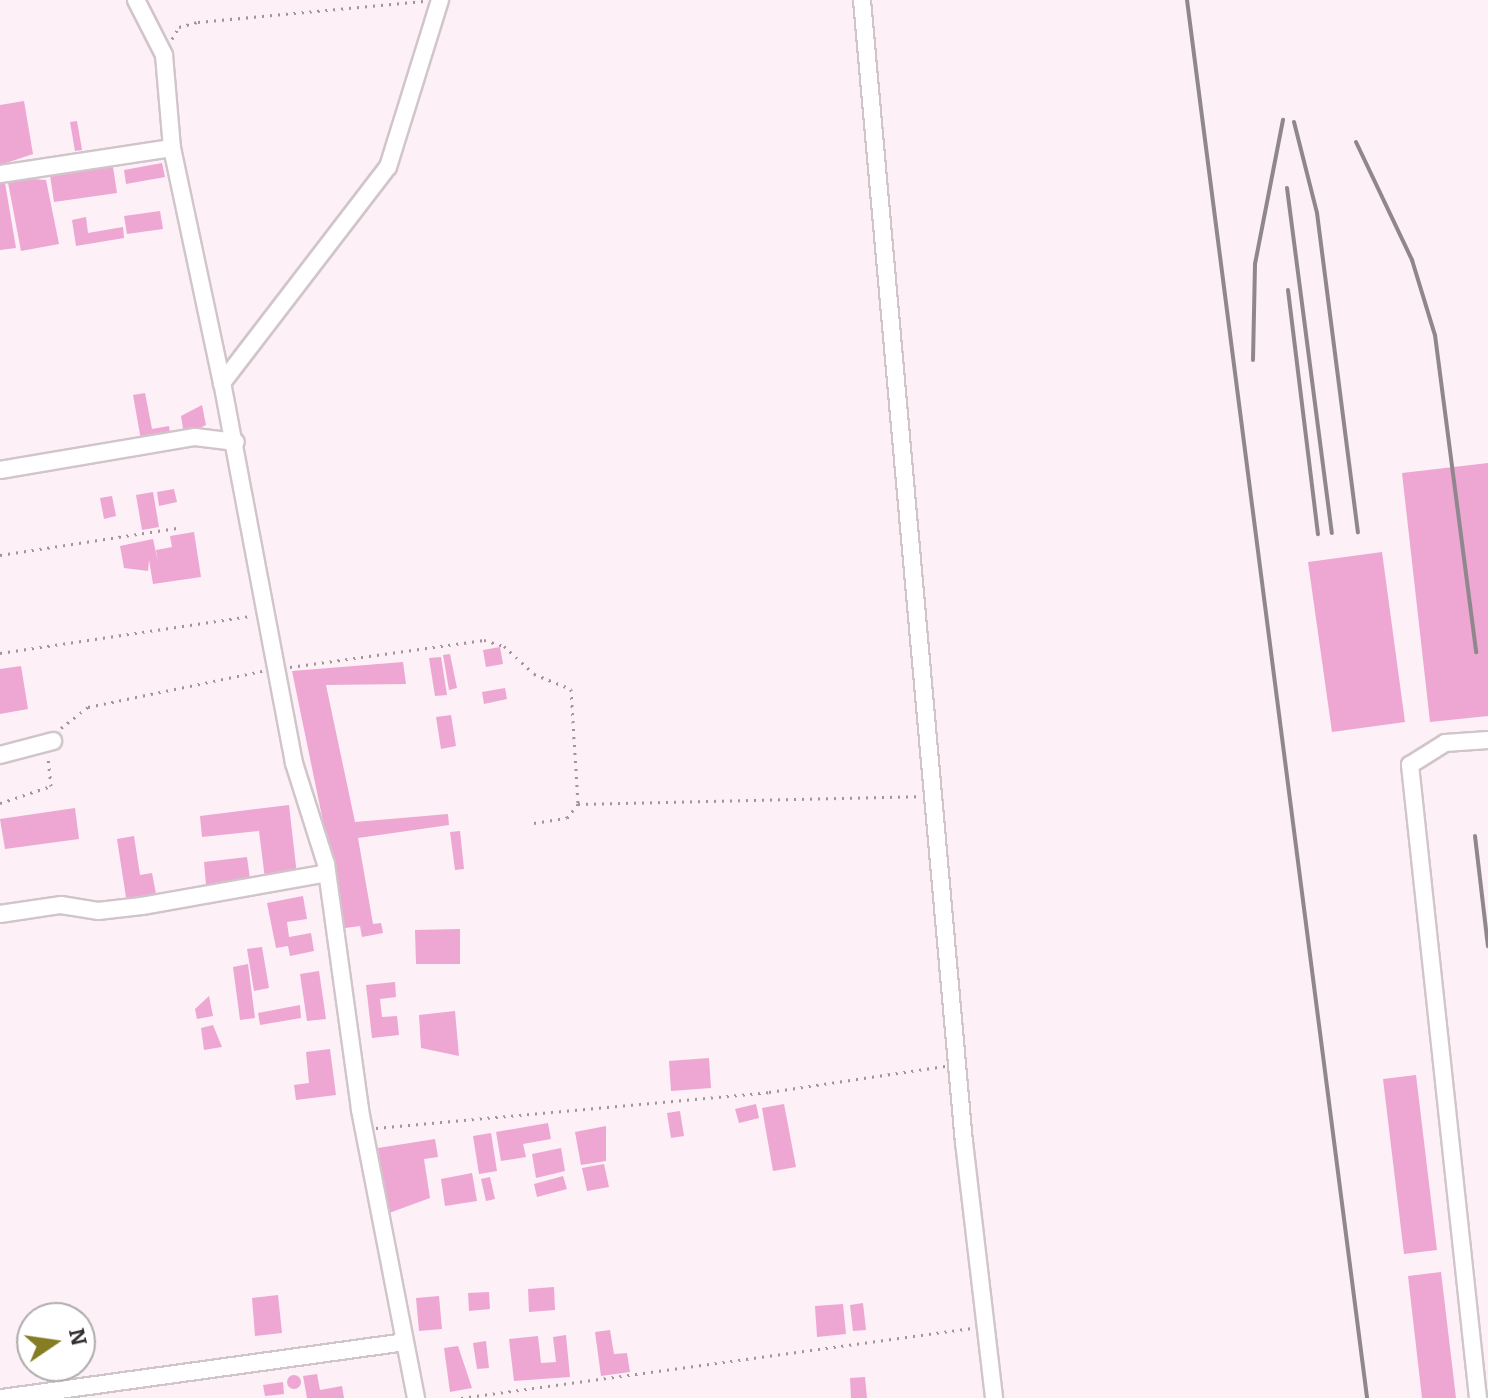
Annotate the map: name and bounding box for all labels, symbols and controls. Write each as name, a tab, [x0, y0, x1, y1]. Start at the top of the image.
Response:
north arrow	[16, 1302, 96, 1382]
text: N	[63, 1326, 93, 1348]

